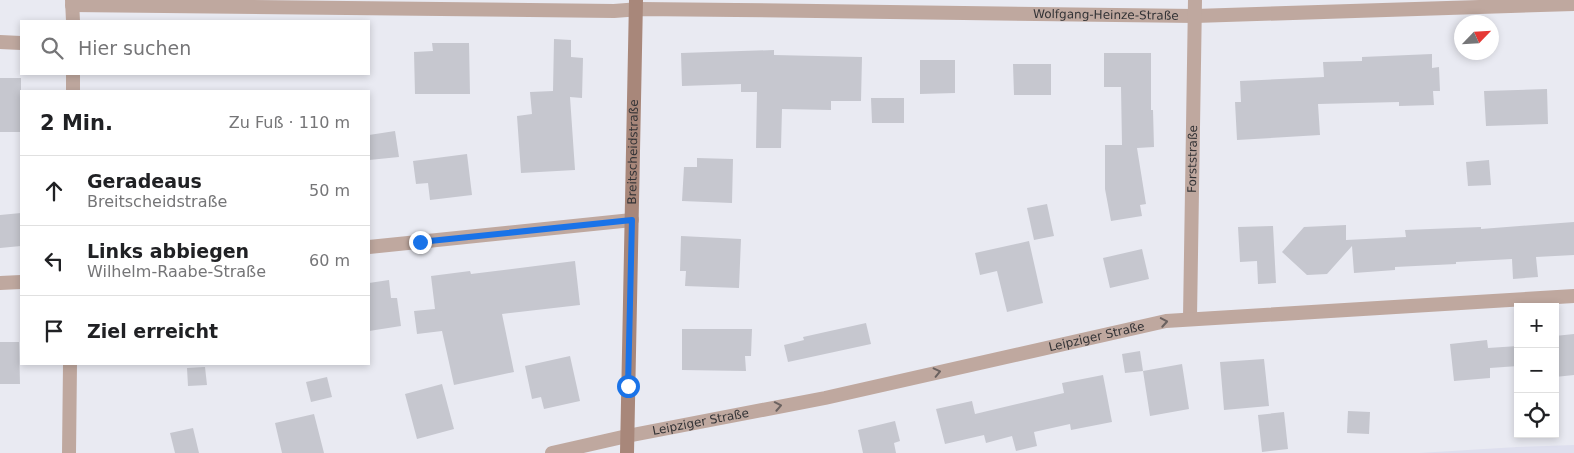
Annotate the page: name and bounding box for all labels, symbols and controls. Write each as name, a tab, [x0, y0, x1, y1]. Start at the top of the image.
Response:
street label: Wolfgang-Heinze-Straße	[1033, 7, 1179, 23]
north arrow	[1454, 15, 1499, 60]
search box	[20, 20, 370, 75]
icon: search	[38, 34, 66, 62]
text: Hier suchen	[78, 37, 191, 59]
street label: Breitscheidstraße	[625, 99, 641, 205]
text: 2 Min.	[40, 111, 113, 135]
text: Zu Fuß · 110 m	[229, 113, 350, 132]
street label: Forststraße	[1185, 125, 1200, 193]
text: Geradeaus	[87, 170, 202, 192]
icon: ahead	[40, 177, 68, 205]
text: 50 m	[309, 181, 350, 200]
text: Breitscheidstraße	[87, 192, 227, 211]
route end	[409, 231, 432, 254]
text: Links abbiegen	[87, 240, 249, 262]
icon: left	[40, 247, 68, 275]
text: 60 m	[309, 251, 350, 270]
text: Wilhelm-Raabe-Straße	[87, 262, 266, 281]
map controls	[1514, 303, 1559, 438]
button: +	[1514, 303, 1559, 348]
icon: arrive	[40, 317, 68, 345]
one-way arrow	[1159, 317, 1168, 327]
street label: Leipziger Straße	[1047, 319, 1146, 354]
text: Ziel erreicht	[87, 320, 218, 342]
button: −	[1514, 348, 1559, 393]
one-way arrow	[933, 367, 941, 378]
route start	[617, 375, 640, 398]
button: locate	[1514, 393, 1559, 438]
one-way arrow	[774, 402, 783, 412]
street label: Leipziger Straße	[651, 406, 750, 438]

